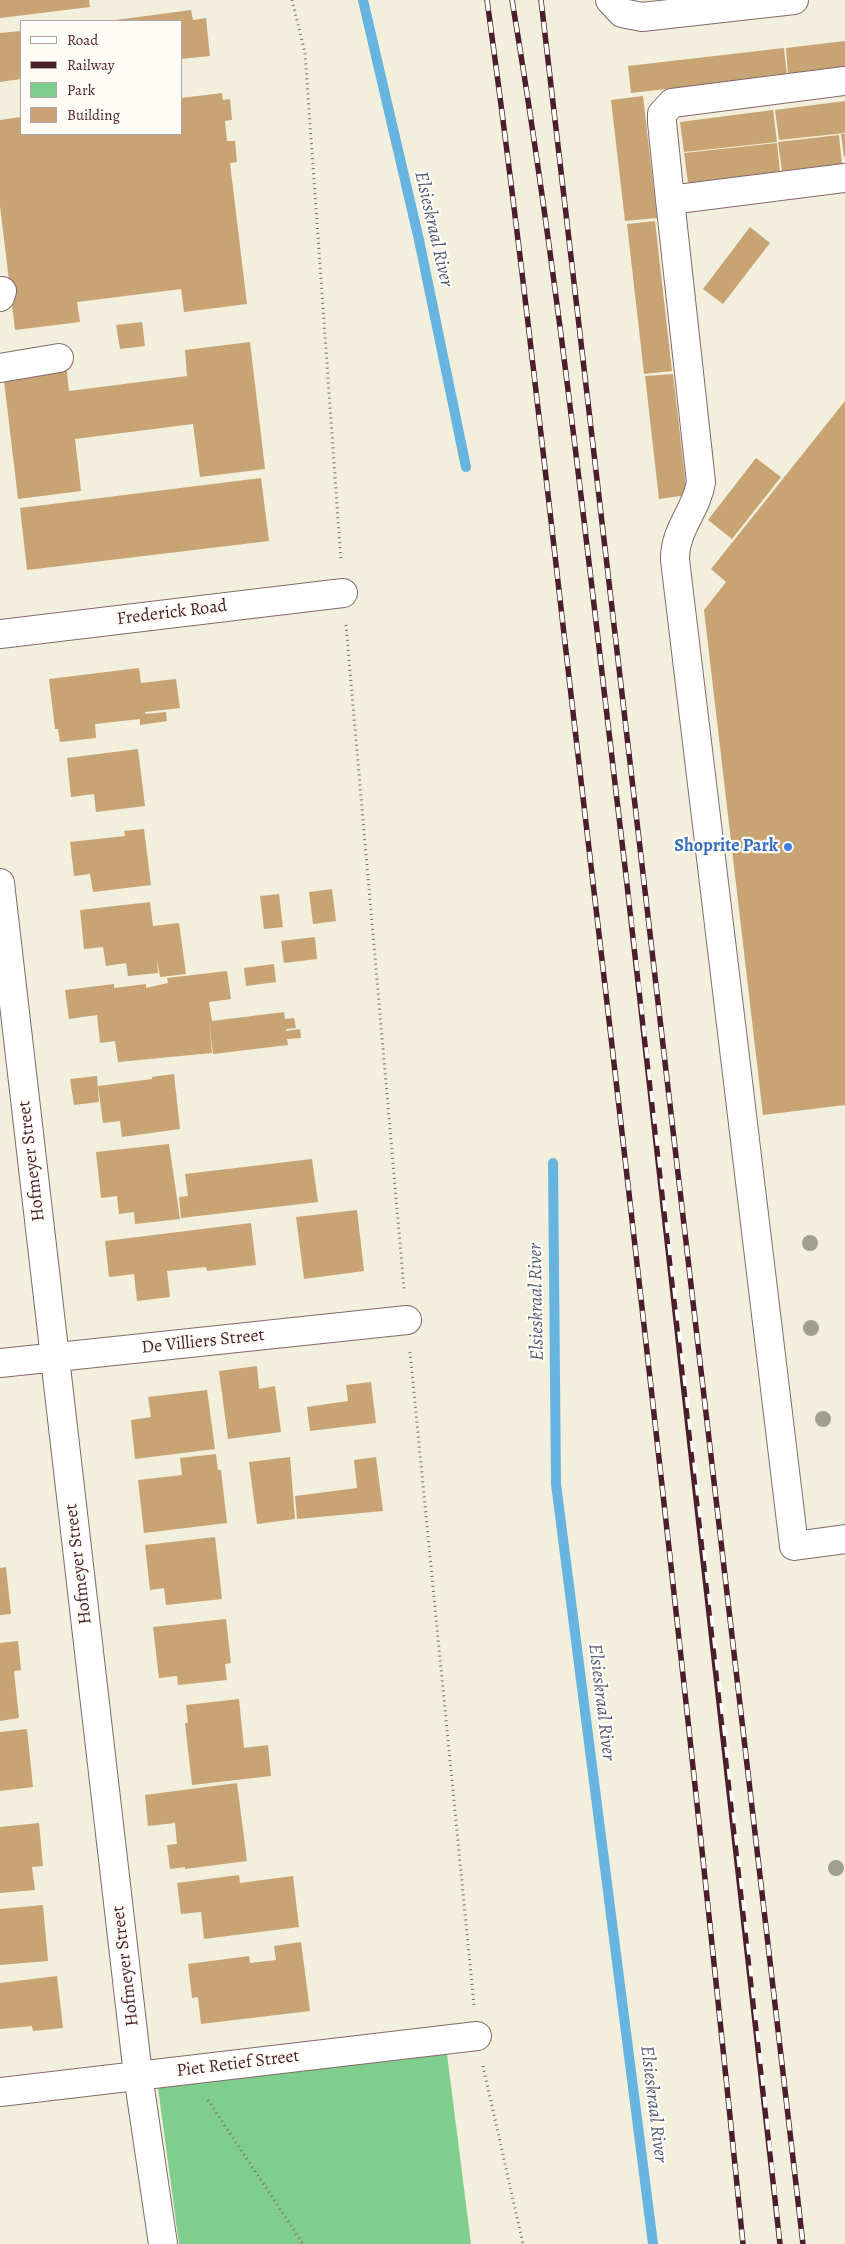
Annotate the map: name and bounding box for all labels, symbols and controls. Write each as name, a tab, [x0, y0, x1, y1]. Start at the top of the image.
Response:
legend	[20, 20, 182, 135]
text: Road	[67, 30, 98, 50]
text: Railway	[67, 55, 114, 75]
text: Park	[67, 80, 95, 100]
text: Building	[67, 105, 120, 125]
water label: Elsieskraal River	[409, 169, 457, 289]
street label: Frederick Road	[116, 596, 228, 630]
place label: Shoprite Park	[674, 836, 778, 858]
marker: Shoprite Park	[782, 841, 794, 853]
street label: Hofmeyer Street	[14, 1099, 50, 1223]
water label: Elsieskraal River	[525, 1243, 549, 1361]
street label: De Villiers Street	[140, 1325, 266, 1359]
street label: Hofmeyer Street	[61, 1502, 97, 1626]
water label: Elsieskraal River	[583, 1642, 619, 1762]
street label: Hofmeyer Street	[108, 1904, 144, 2028]
water label: Elsieskraal River	[635, 2044, 671, 2164]
street label: Piet Retief Street	[175, 2046, 301, 2082]

